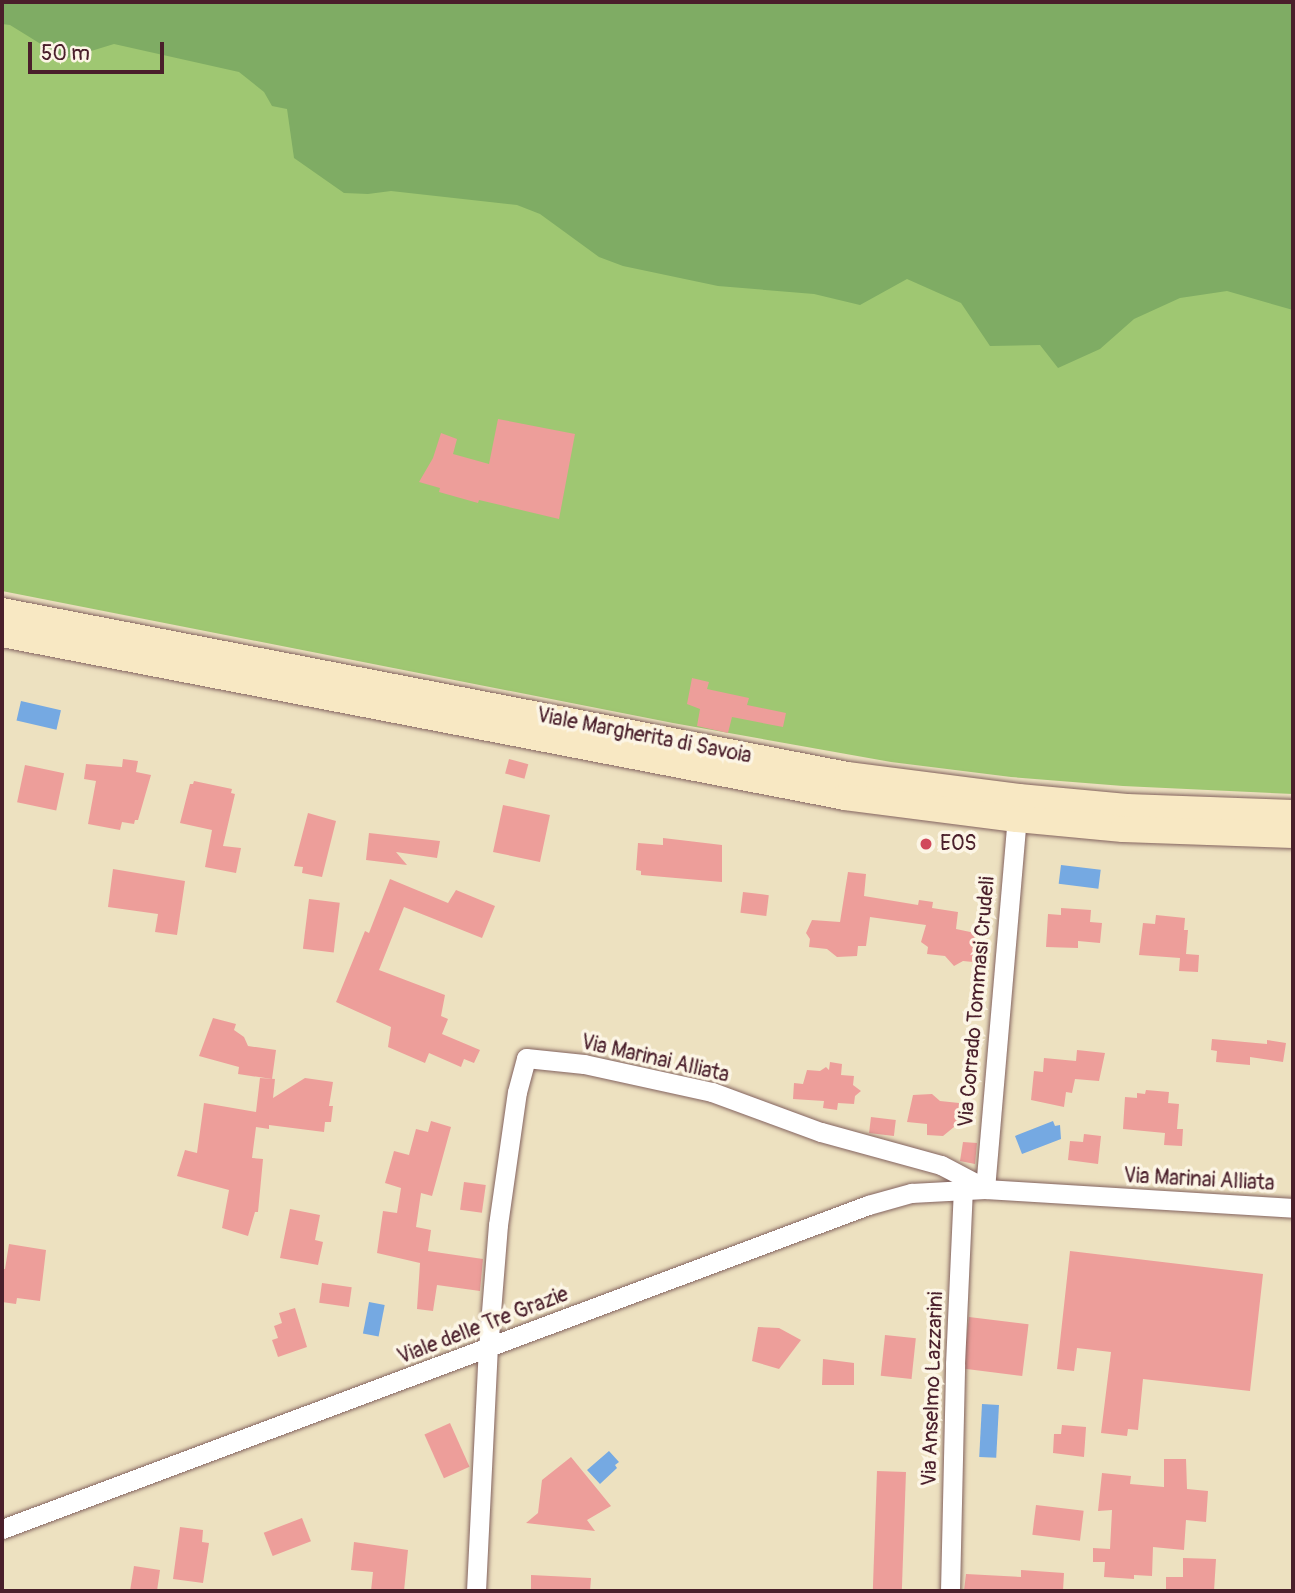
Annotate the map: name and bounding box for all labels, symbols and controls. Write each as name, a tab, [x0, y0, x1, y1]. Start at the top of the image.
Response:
scale bar	[32, 28, 168, 72]
text: 50 m	[41, 40, 90, 67]
street label: Viale Margherita di Savoia	[535, 703, 753, 769]
place label: EOS	[940, 831, 976, 857]
marker: EOS	[918, 836, 934, 852]
street label: Via Corrado Tommasi Crudeli	[953, 875, 1001, 1129]
street label: Via Marinai Alliata	[578, 1030, 732, 1088]
street label: Via Marinai Alliata	[1123, 1163, 1275, 1197]
street label: Viale delle Tre Grazie	[394, 1282, 572, 1370]
street label: Via Anselmo Lazzarini	[917, 1291, 949, 1487]

